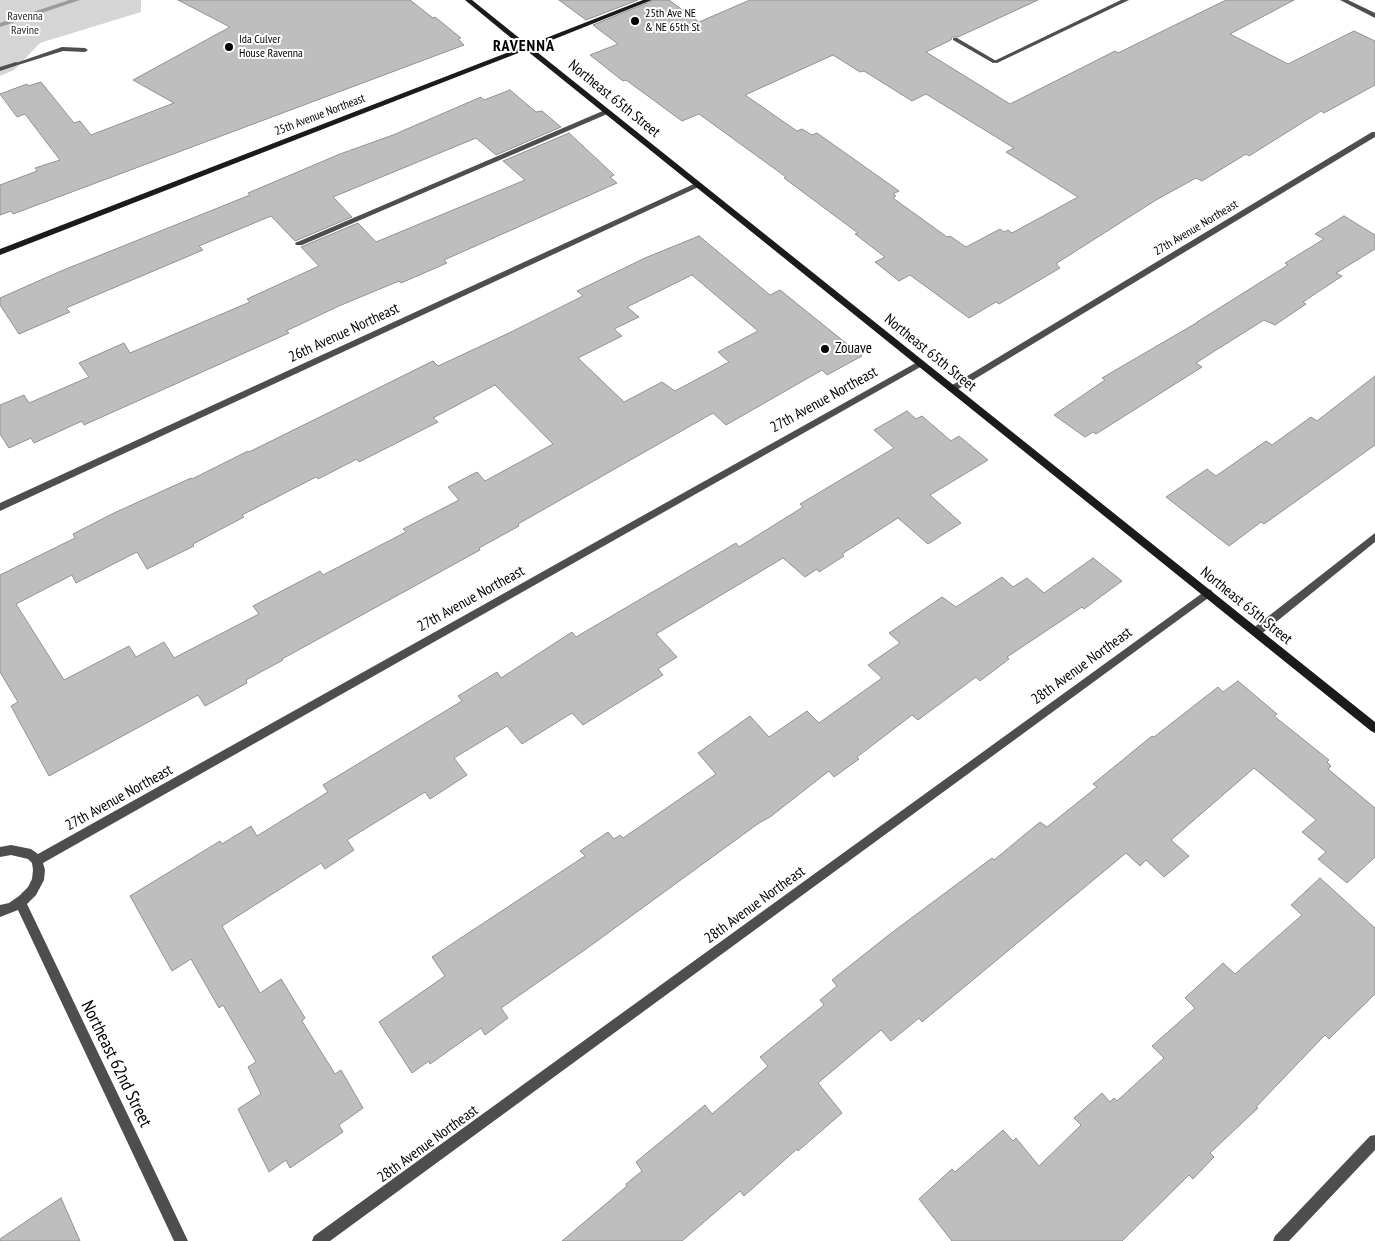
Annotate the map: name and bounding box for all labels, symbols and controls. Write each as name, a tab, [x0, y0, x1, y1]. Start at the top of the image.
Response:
place label: 25th Ave NE & NE 65th St	[645, 7, 700, 35]
park label: Ravenna Ravine	[7, 10, 43, 38]
marker: 25th Ave NE & NE 65th St	[629, 15, 641, 27]
place label: Ida Culver House Ravenna	[239, 33, 303, 61]
district label: RAVENNA	[492, 36, 556, 56]
marker: Ida Culver House Ravenna	[223, 41, 235, 53]
street label: Northeast 65th Street	[565, 57, 663, 141]
street label: 25th Avenue Northeast	[273, 91, 367, 139]
street label: 27th Avenue Northeast	[1151, 197, 1241, 259]
street label: 26th Avenue Northeast	[286, 300, 402, 366]
street label: Northeast 65th Street	[881, 311, 979, 395]
place label: Zouave	[835, 340, 872, 358]
marker: Zouave	[819, 343, 831, 355]
street label: 27th Avenue Northeast	[767, 363, 881, 437]
street label: 27th Avenue Northeast	[414, 562, 528, 636]
street label: Northeast 65th Street	[1197, 564, 1295, 648]
street label: 28th Avenue Northeast	[1028, 624, 1136, 708]
street label: 27th Avenue Northeast	[62, 761, 176, 835]
street label: 28th Avenue Northeast	[701, 863, 809, 947]
street label: Northeast 62nd Street	[76, 997, 156, 1131]
street label: 28th Avenue Northeast	[374, 1102, 482, 1186]

